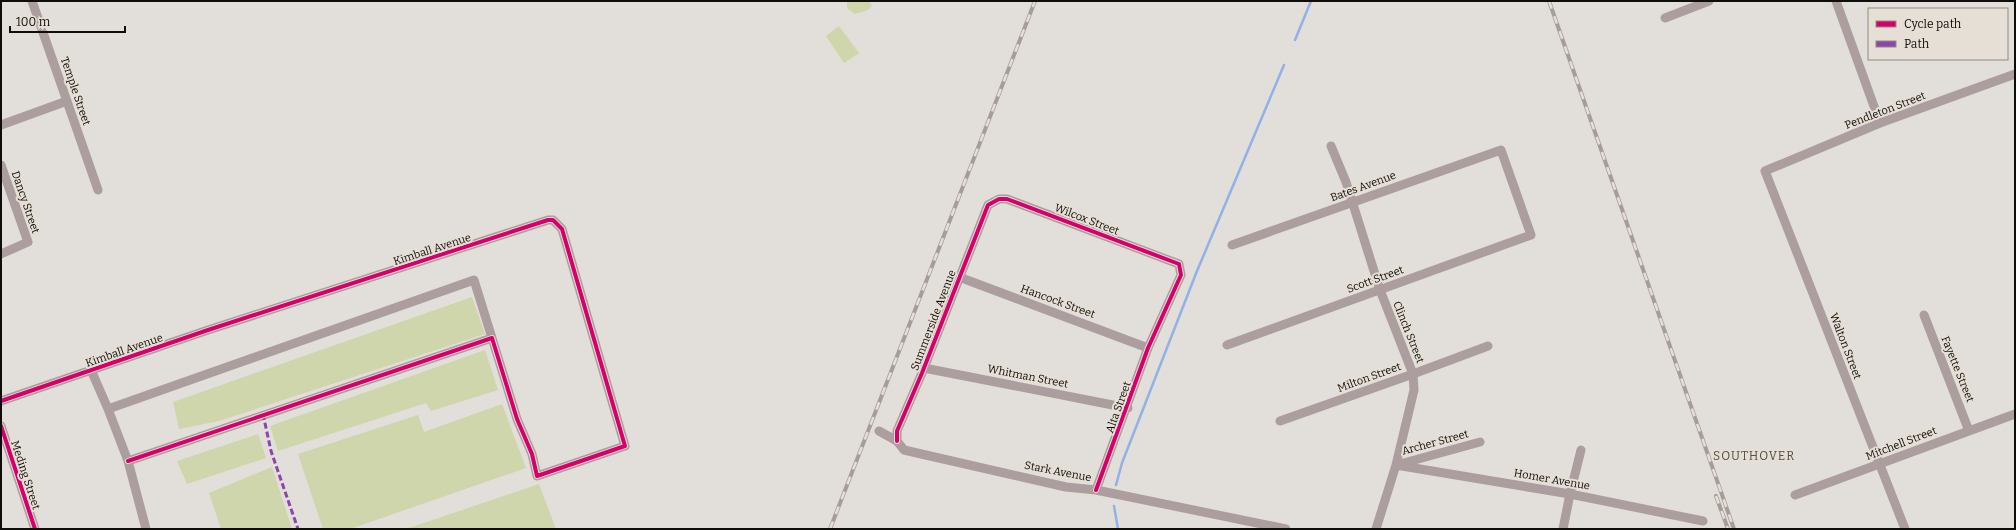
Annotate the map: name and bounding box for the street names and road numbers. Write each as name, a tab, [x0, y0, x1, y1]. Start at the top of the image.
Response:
street label: Temple Street	[58, 55, 93, 127]
street label: Pendleton Street	[1843, 89, 1927, 132]
street label: Dancy Street	[9, 169, 42, 235]
street label: Bates Avenue	[1329, 169, 1398, 204]
street label: Wilcox Street	[1053, 201, 1121, 238]
street label: Kimball Avenue	[392, 231, 473, 268]
street label: Scott Street	[1345, 263, 1405, 296]
street label: Summerside Avenue	[908, 268, 959, 372]
street label: Hancock Street	[1019, 282, 1097, 321]
street label: Clinch Street	[1390, 299, 1427, 365]
street label: Walton Street	[1827, 311, 1864, 381]
street label: Kimball Avenue	[84, 331, 165, 370]
street label: Fayette Street	[1938, 334, 1977, 404]
street label: Milton Street	[1336, 360, 1403, 395]
street label: Whitman Street	[986, 362, 1069, 391]
street label: Alta Street	[1103, 380, 1134, 435]
street label: Mitchell Street	[1864, 424, 1938, 463]
street label: Archer Street	[1400, 427, 1470, 458]
street label: Meding Street	[8, 439, 43, 511]
street label: Stark Avenue	[1023, 459, 1093, 484]
street label: Homer Avenue	[1513, 466, 1591, 493]

